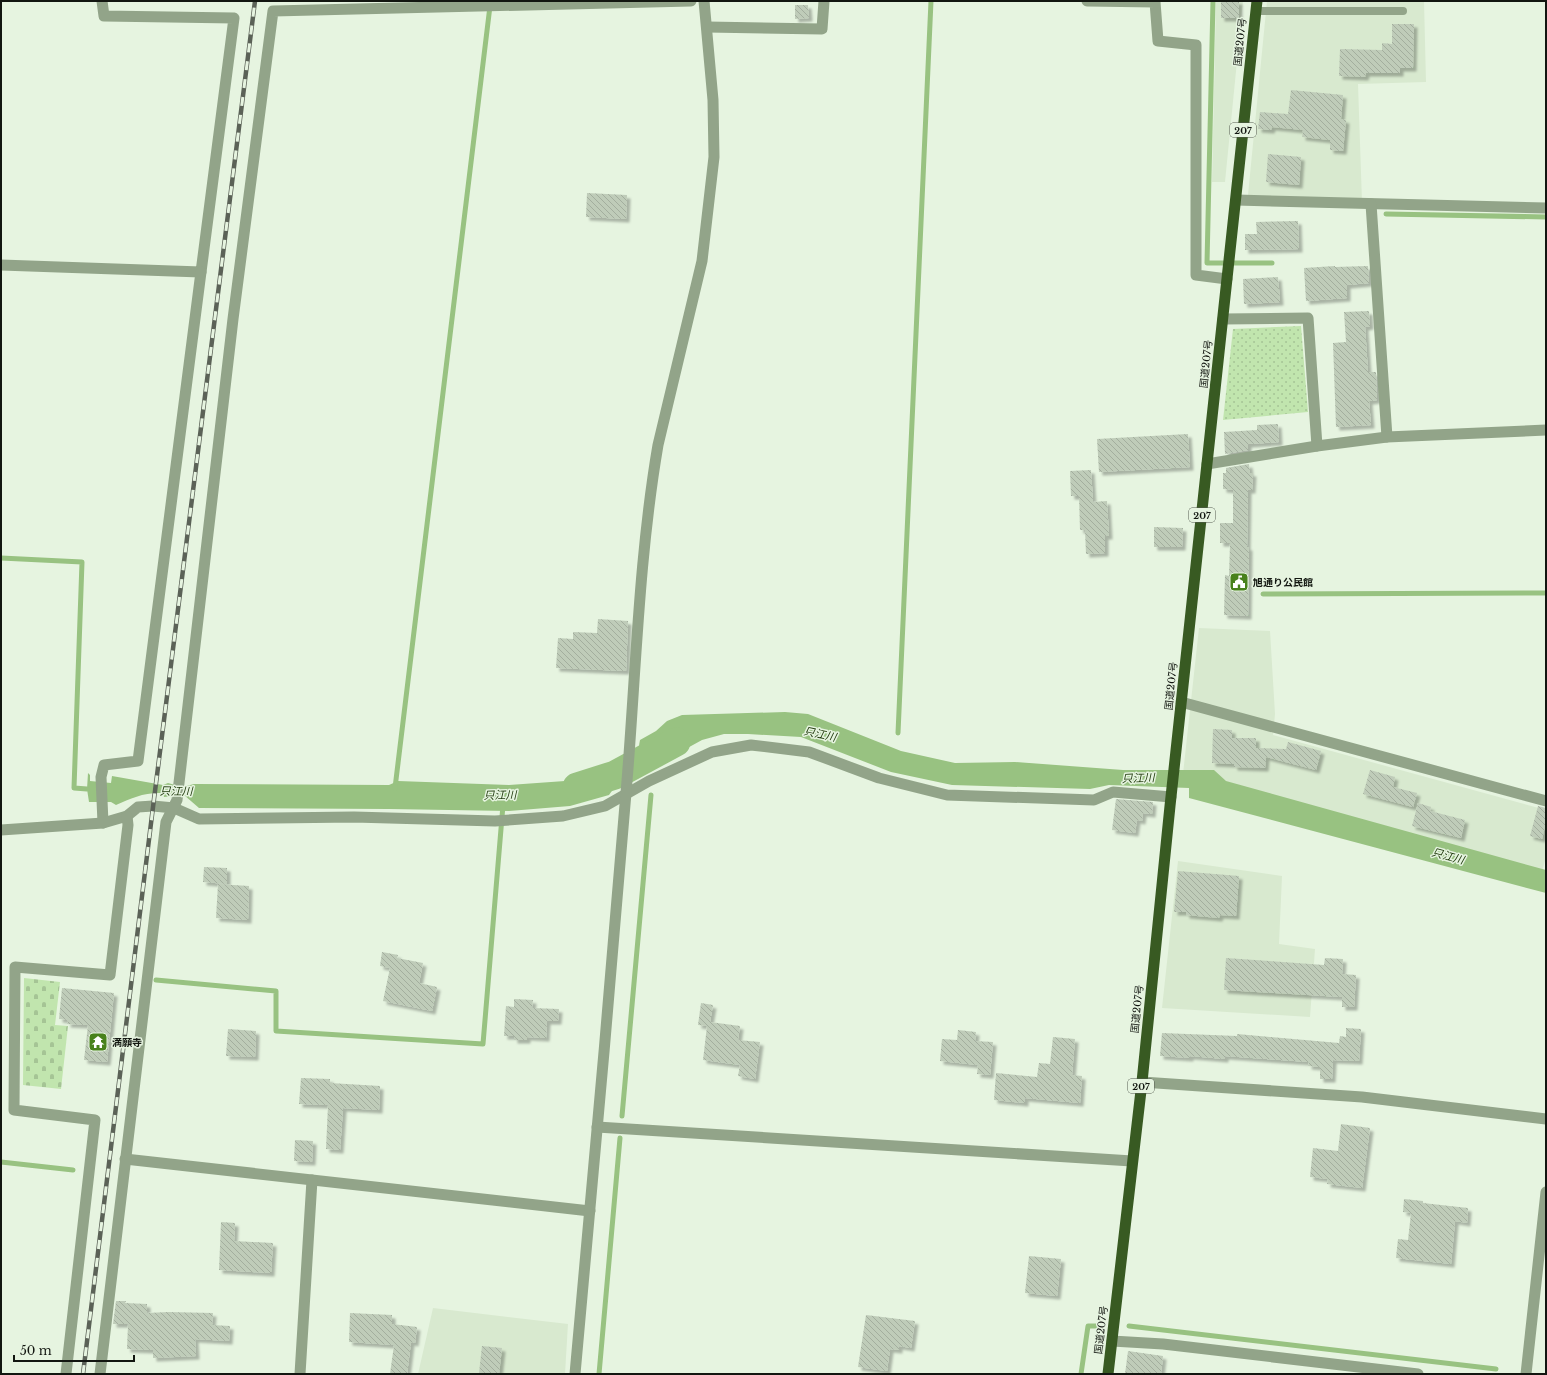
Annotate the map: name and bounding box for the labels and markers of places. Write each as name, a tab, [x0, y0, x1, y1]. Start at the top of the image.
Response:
public building icon: 旭通り公民館	[1228, 571, 1250, 593]
place label: 旭通り公民館	[1252, 576, 1313, 589]
temple icon: 満願寺	[87, 1031, 109, 1053]
place label: 満願寺	[112, 1036, 142, 1049]

